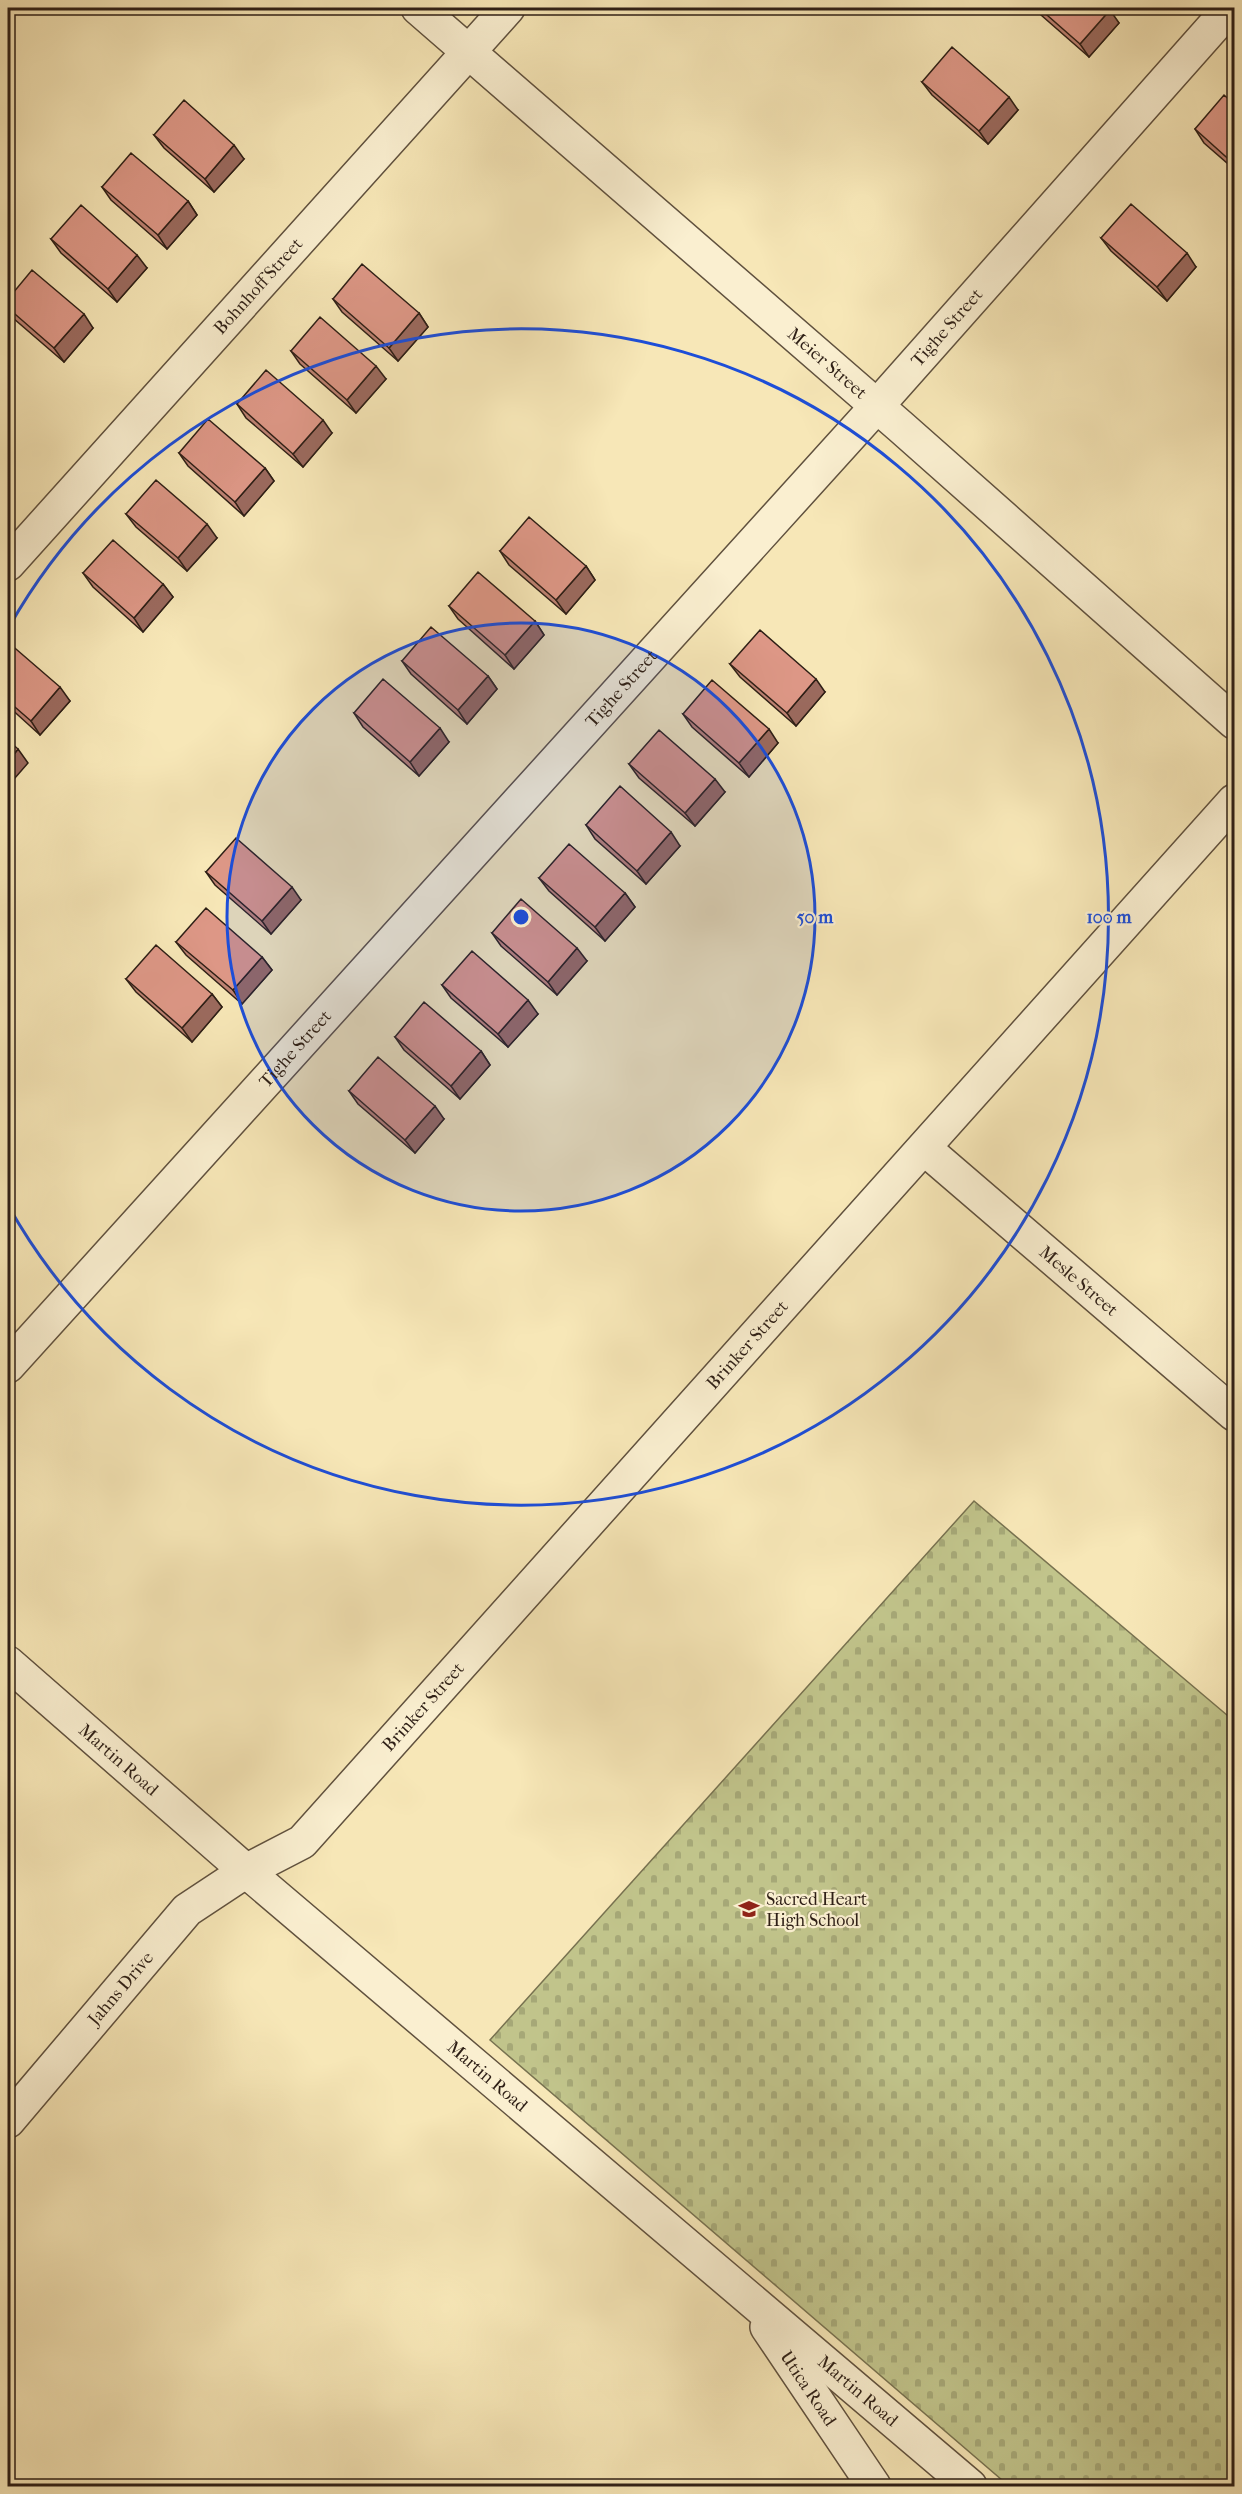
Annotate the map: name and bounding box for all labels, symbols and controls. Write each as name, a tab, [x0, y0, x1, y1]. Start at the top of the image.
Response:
street label: Bohnhoff Street	[209, 233, 307, 338]
street label: Tighe Street	[907, 284, 987, 371]
street label: Meier Street	[783, 323, 872, 404]
street label: Tighe Street	[581, 645, 662, 731]
centre of rings	[511, 907, 531, 927]
text: 50 m	[797, 907, 834, 928]
text: 100 m	[1086, 907, 1133, 928]
street label: Tighe Street	[255, 1005, 336, 1092]
street label: Mesle Street	[1035, 1241, 1123, 1321]
street label: Brinker Street	[702, 1295, 793, 1393]
street label: Brinker Street	[378, 1658, 469, 1756]
street label: Martin Road	[75, 1719, 163, 1800]
place label: Sacred Heart High School	[766, 1889, 868, 1931]
school or university icon: Sacred Heart High School	[737, 1897, 761, 1921]
street label: Jahns Drive	[82, 1947, 158, 2031]
street label: Martin Road	[443, 2036, 532, 2116]
street label: Utica Road	[776, 2347, 841, 2430]
street label: Martin Road	[814, 2351, 903, 2431]

